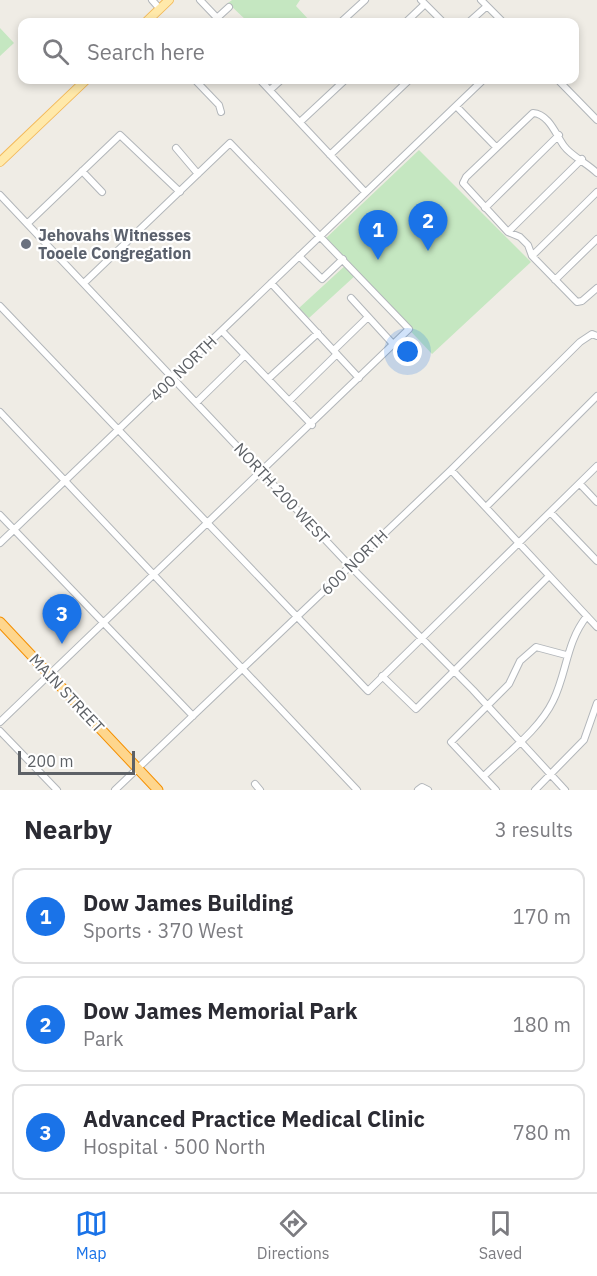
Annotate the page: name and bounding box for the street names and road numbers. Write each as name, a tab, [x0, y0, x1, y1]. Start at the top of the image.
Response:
street label: 400 NORTH	[145, 331, 221, 405]
street label: NORTH 200 WEST	[230, 438, 334, 548]
street label: 600 NORTH	[316, 525, 392, 599]
street label: MAIN STREET	[25, 649, 109, 737]

